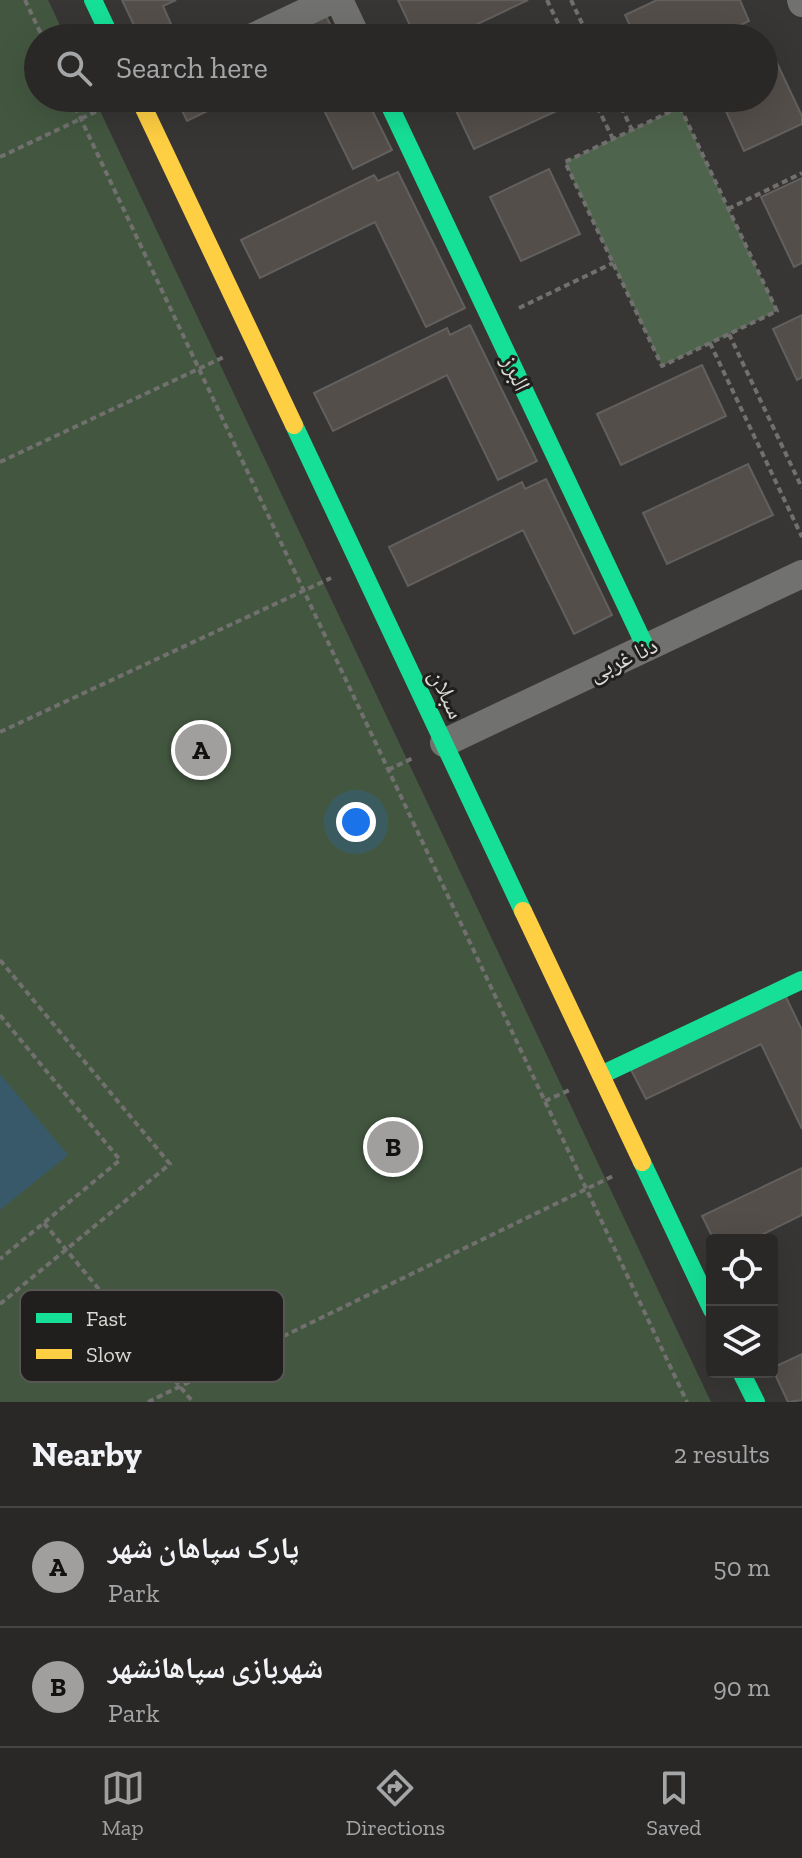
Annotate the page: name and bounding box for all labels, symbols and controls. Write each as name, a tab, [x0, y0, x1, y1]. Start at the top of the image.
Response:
search box	[24, 24, 778, 112]
icon: search	[52, 46, 96, 90]
text: Search here	[116, 50, 268, 86]
street label: البرز	[495, 349, 537, 396]
street label: دنا غربی	[584, 630, 662, 687]
street label: سبلان	[423, 664, 471, 723]
pin: A	[175, 720, 227, 780]
your location	[336, 802, 376, 842]
pin: B	[367, 1117, 419, 1177]
map controls	[706, 1234, 778, 1378]
button: locate	[706, 1234, 778, 1306]
legend	[20, 1290, 284, 1382]
text: Fast	[86, 1305, 127, 1332]
button: layers	[706, 1306, 778, 1378]
text: Slow	[86, 1341, 132, 1368]
text: Nearby	[32, 1434, 142, 1475]
text: 2 results	[674, 1438, 770, 1470]
text: پارک سپاهان شهر	[108, 1530, 299, 1566]
text: A	[49, 1551, 67, 1583]
text: 50 m	[713, 1551, 770, 1583]
text: Park	[108, 1577, 160, 1609]
text: شهربازی سپاهانشهر	[108, 1650, 323, 1686]
text: B	[50, 1671, 66, 1703]
text: 90 m	[713, 1671, 770, 1703]
text: Park	[108, 1697, 160, 1729]
tab: Map	[101, 1766, 145, 1841]
tab: Directions	[346, 1766, 445, 1841]
tab: Saved	[646, 1766, 701, 1841]

